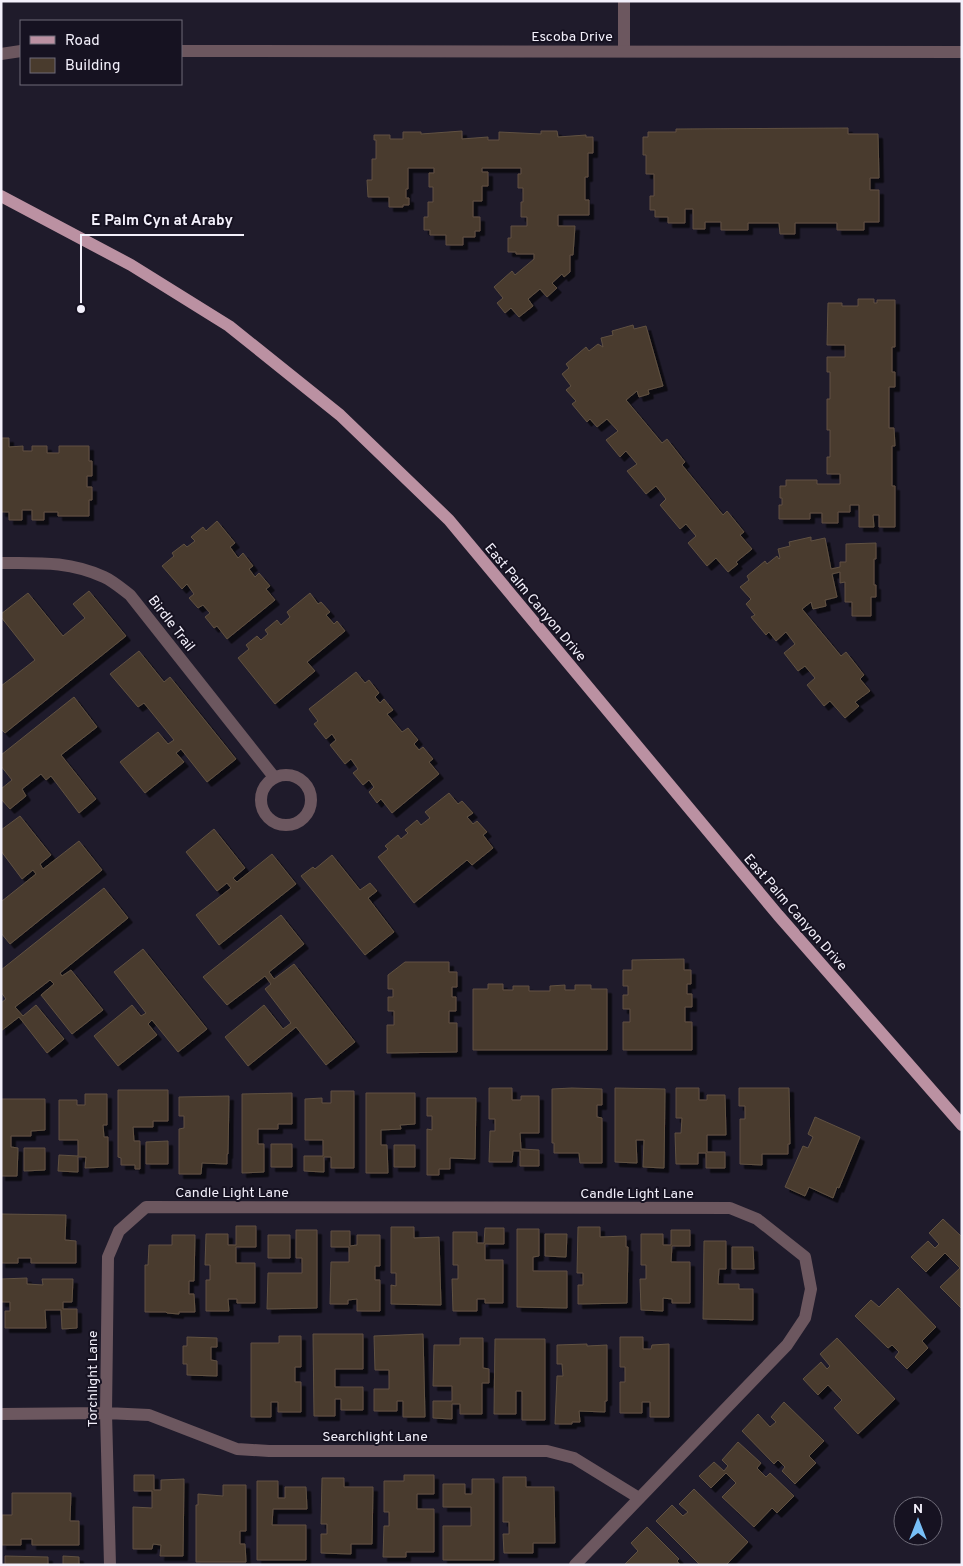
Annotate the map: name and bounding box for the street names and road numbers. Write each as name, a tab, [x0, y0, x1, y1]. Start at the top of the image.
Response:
street label: Escoba Drive	[531, 29, 613, 46]
street label: East Palm Canyon Drive	[480, 540, 589, 666]
street label: Birdle Trail	[144, 593, 198, 655]
street label: East Palm Canyon Drive	[739, 851, 850, 975]
street label: Candle Light Lane	[175, 1185, 289, 1202]
street label: Candle Light Lane	[580, 1186, 694, 1203]
street label: Torchlight Lane	[85, 1331, 102, 1427]
street label: Searchlight Lane	[322, 1429, 428, 1446]

